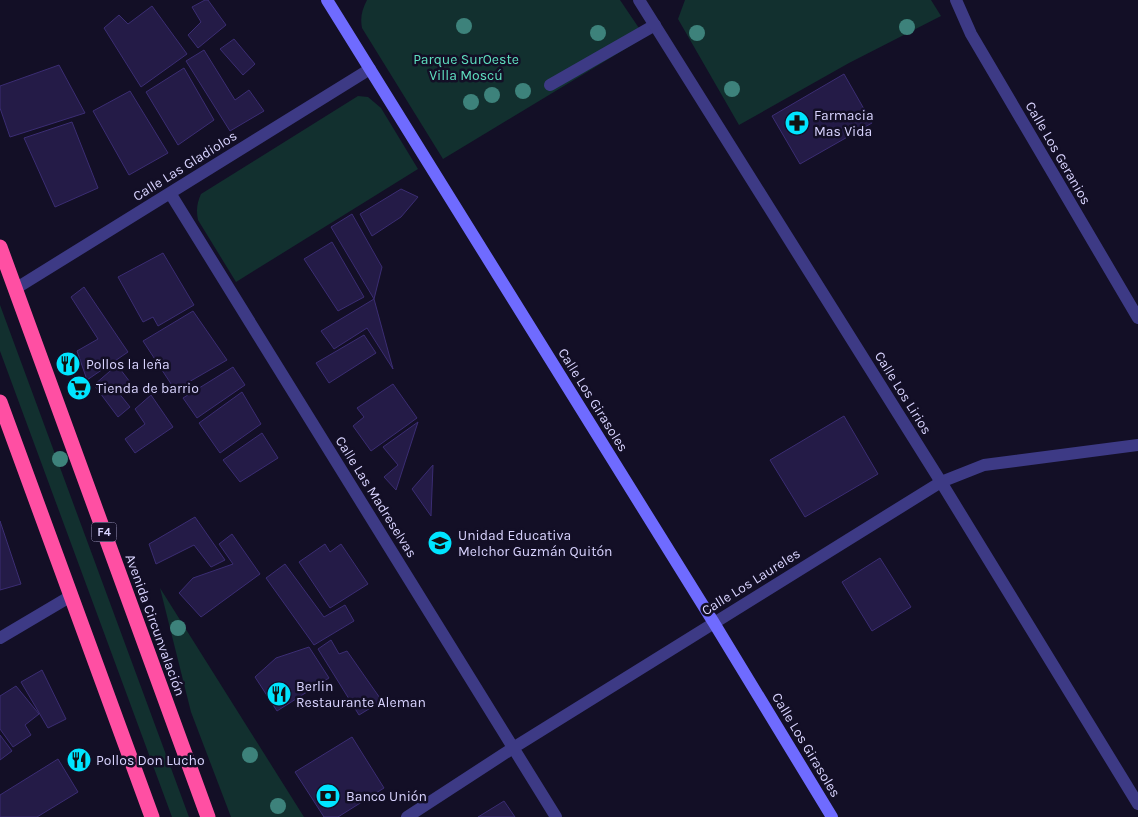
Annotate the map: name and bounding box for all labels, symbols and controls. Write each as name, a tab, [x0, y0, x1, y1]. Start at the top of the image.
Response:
park label: Parque SurOeste Villa Moscú	[413, 51, 519, 84]
street label: Calle Los Geranios	[1022, 98, 1094, 208]
place label: Farmacia Mas Vida	[814, 107, 874, 140]
pharmacy icon: Farmacia Mas Vida	[784, 110, 810, 136]
street label: Calle Las Gladiolos	[130, 127, 240, 205]
street label: Calle Los Girasoles	[554, 345, 632, 455]
street label: Calle Los Lirios	[871, 348, 935, 438]
restaurant icon: Pollos la leña	[55, 351, 81, 377]
place label: Pollos la leña	[86, 356, 170, 373]
supermarket icon: Tienda de barrio	[66, 375, 92, 401]
place label: Tienda de barrio	[96, 380, 199, 397]
street label: Calle Las Madreselvas	[332, 433, 420, 561]
road number: F4	[92, 522, 116, 542]
place label: Unidad Educativa Melchor Guzmán Quitón	[458, 527, 613, 560]
school or university icon: Unidad Educativa Melchor Guzmán Quitón	[427, 530, 453, 556]
street label: Calle Los Laureles	[699, 545, 803, 619]
street label: Avenida Circunvalación	[121, 552, 189, 698]
place label: Berlin Restaurante Aleman	[296, 678, 426, 711]
restaurant icon: Berlin Restaurante Aleman	[266, 681, 292, 707]
street label: Calle Los Girasoles	[768, 690, 844, 800]
restaurant icon: Pollos Don Lucho	[66, 747, 92, 773]
place label: Pollos Don Lucho	[96, 752, 205, 769]
bank icon: Banco Unión	[315, 783, 341, 809]
place label: Banco Unión	[346, 788, 427, 805]

